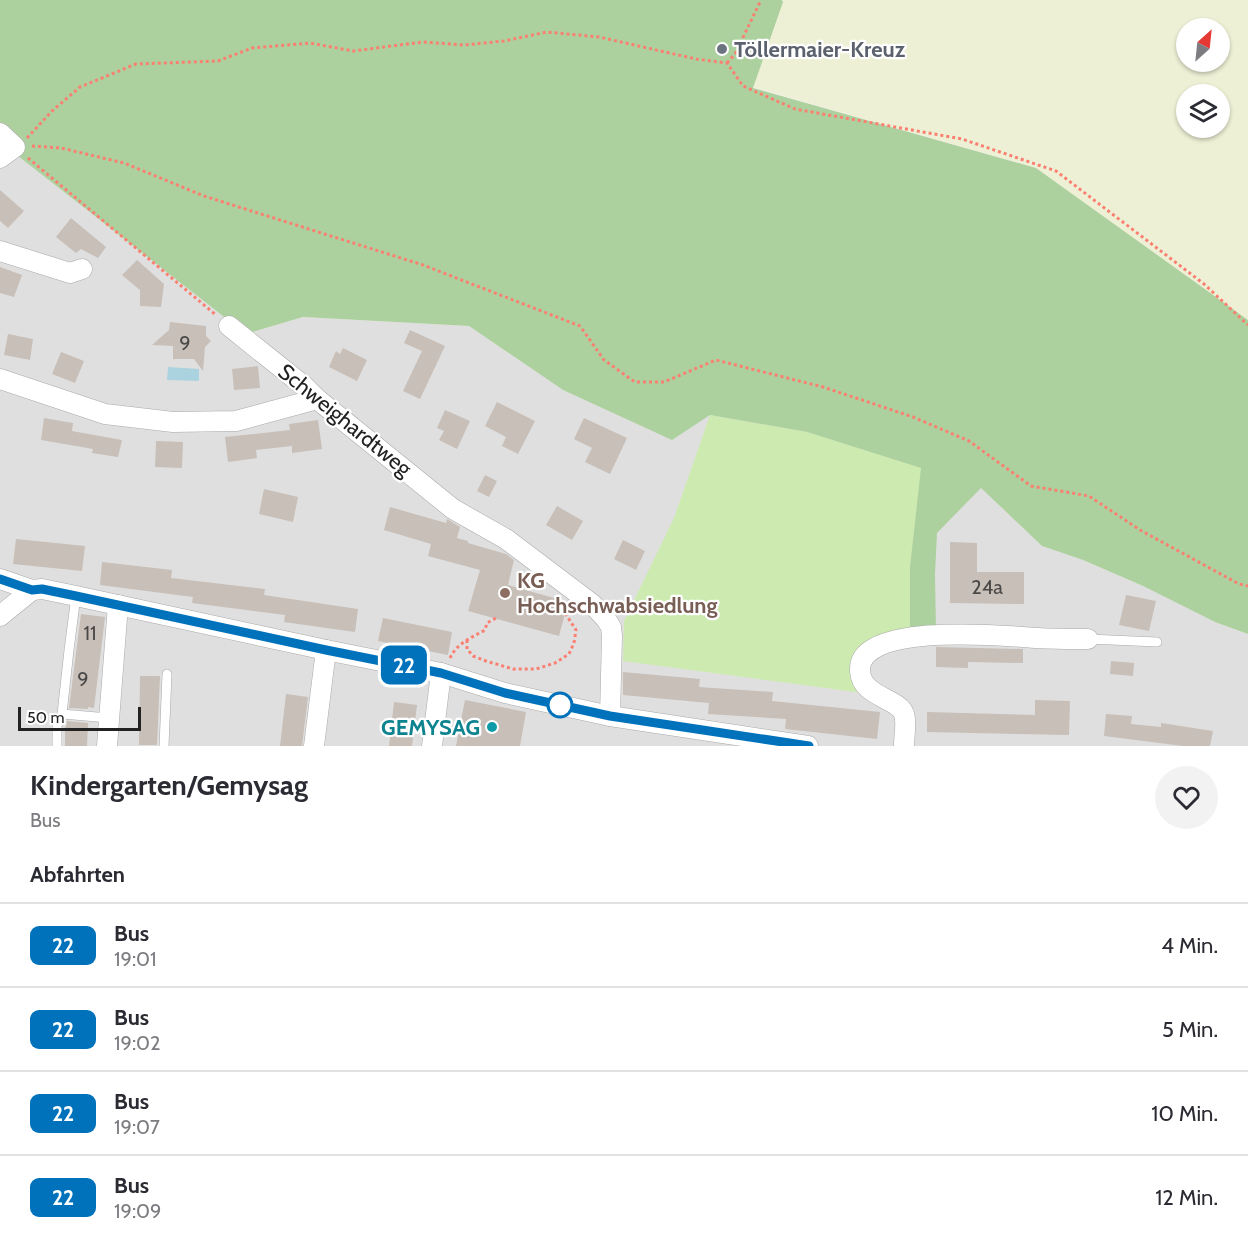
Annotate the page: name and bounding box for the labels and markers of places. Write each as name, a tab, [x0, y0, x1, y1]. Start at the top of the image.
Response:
place label: Töllermaier-Kreuz	[734, 36, 906, 63]
marker: Töllermaier-Kreuz	[715, 42, 729, 56]
place label: KG Hochschwabsiedlung	[517, 567, 718, 619]
marker: KG Hochschwabsiedlung	[498, 586, 512, 600]
unlabelled marker	[547, 692, 573, 718]
place label: GEMYSAG	[381, 714, 480, 741]
marker: GEMYSAG	[485, 720, 499, 734]

